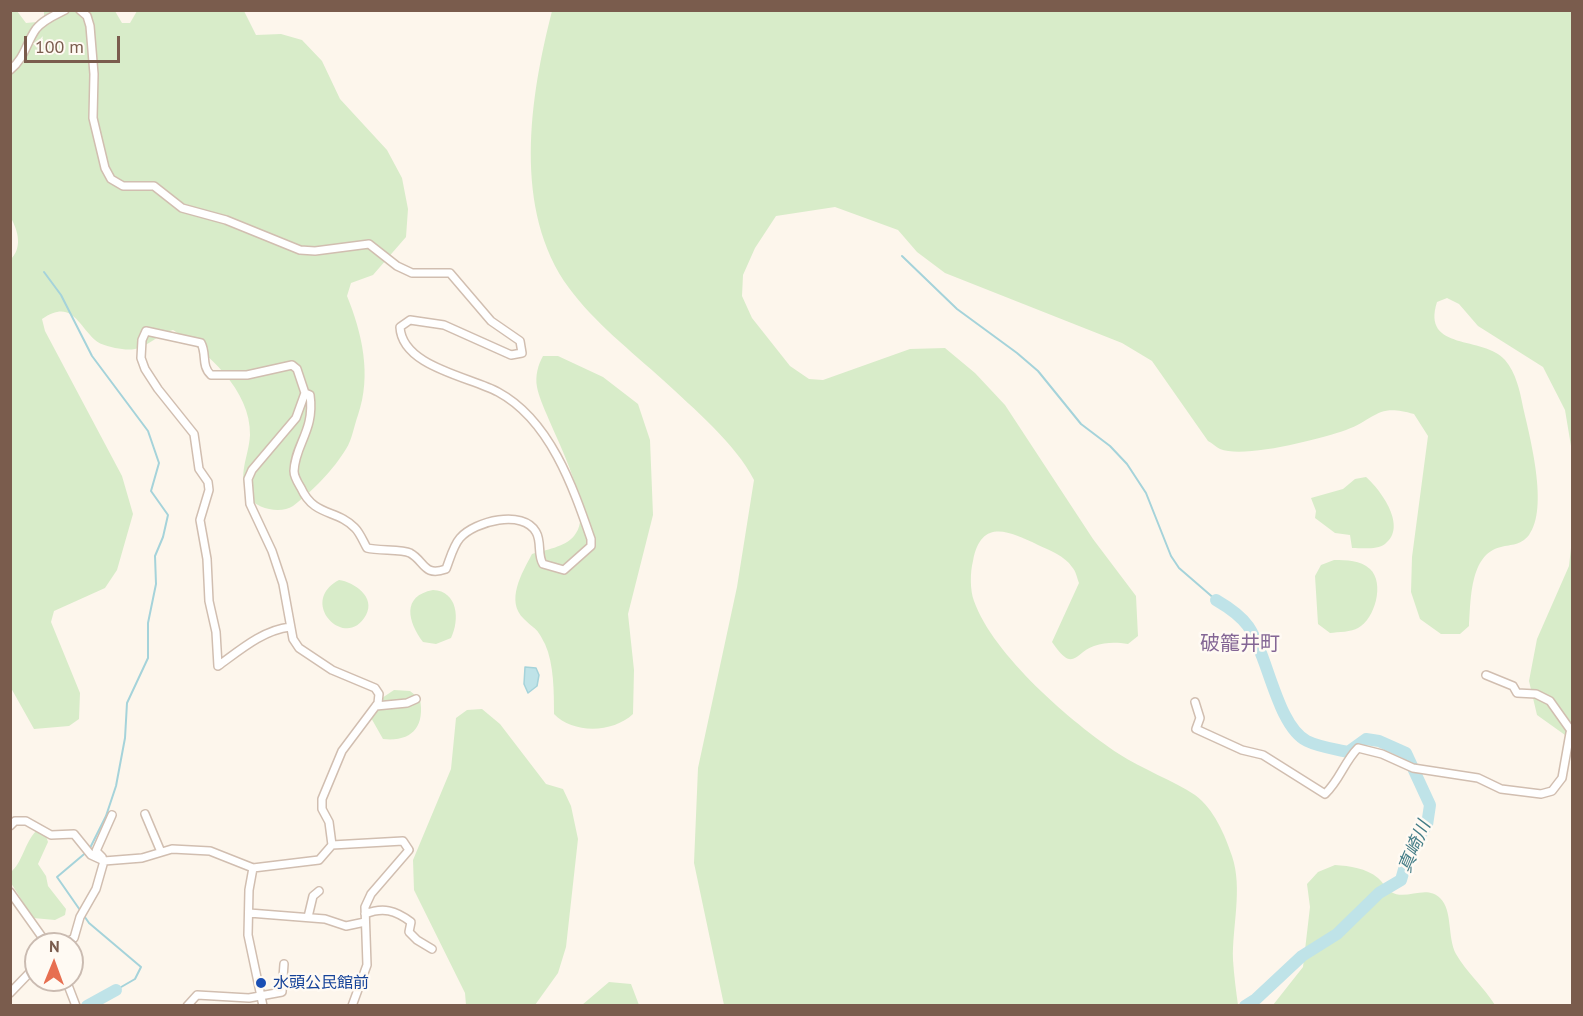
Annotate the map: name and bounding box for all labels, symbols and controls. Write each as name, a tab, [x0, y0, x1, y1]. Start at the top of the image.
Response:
scale bar	[27, 24, 123, 62]
text: 100 m	[35, 35, 84, 58]
district label: 破籠井町	[1200, 632, 1280, 656]
water label: 真崎川	[1395, 818, 1435, 876]
north arrow	[24, 932, 84, 992]
text: N	[49, 936, 60, 956]
place label: 水頭公民館前	[273, 973, 369, 993]
marker: 水頭公民館前	[254, 976, 268, 990]

